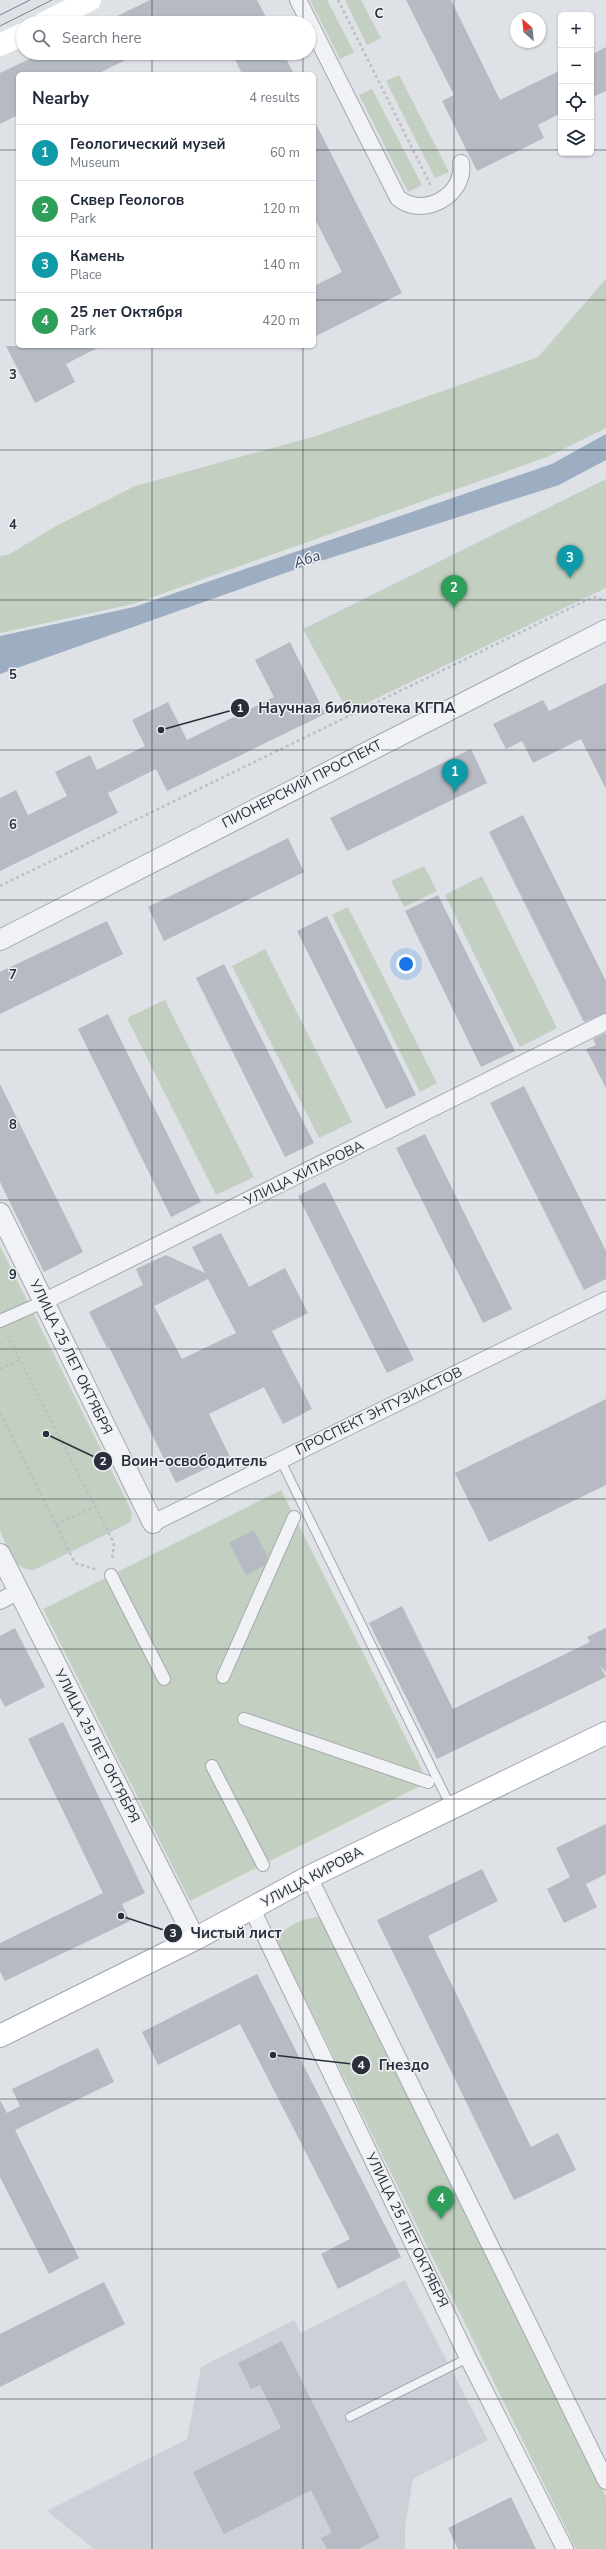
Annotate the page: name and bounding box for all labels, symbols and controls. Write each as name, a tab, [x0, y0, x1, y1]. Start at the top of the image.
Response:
text: C	[375, 5, 384, 23]
north arrow	[510, 12, 546, 48]
map controls	[558, 12, 594, 156]
button: +	[558, 12, 594, 48]
search box	[16, 16, 316, 60]
icon: search	[30, 27, 52, 49]
text: Search here	[62, 28, 142, 48]
button: −	[558, 48, 594, 84]
button: locate	[558, 84, 594, 120]
text: Nearby	[32, 87, 89, 110]
text: 4 results	[249, 89, 300, 107]
button: layers	[558, 120, 594, 156]
text: Геологический музей	[70, 134, 226, 154]
text: 1	[41, 144, 49, 162]
text: 60 m	[270, 144, 300, 162]
text: Museum	[70, 154, 120, 172]
text: Сквер Геологов	[70, 190, 184, 210]
text: 2	[41, 200, 49, 218]
text: 120 m	[262, 200, 300, 218]
text: Park	[70, 210, 96, 228]
text: Камень	[70, 246, 125, 266]
text: 3	[41, 256, 49, 274]
text: 140 m	[262, 256, 300, 274]
text: Place	[70, 266, 102, 284]
text: 25 лет Октября	[70, 302, 183, 322]
text: 4	[41, 312, 49, 330]
text: 420 m	[262, 312, 300, 330]
text: Park	[70, 322, 96, 340]
text: 3	[9, 366, 17, 384]
text: 4	[9, 516, 17, 534]
water label: Аба	[290, 545, 323, 573]
pin: 3	[557, 545, 583, 578]
pin: 2	[441, 575, 467, 608]
text: 5	[9, 666, 17, 684]
callout: Научная библиотека КГПА	[230, 694, 464, 721]
text: Научная библиотека КГПА	[258, 698, 457, 718]
text: 1	[236, 700, 244, 716]
street label: ПИОНЕРСКИЙ ПРОСПЕКТ	[219, 735, 386, 833]
pin: 1	[442, 759, 468, 792]
text: 6	[9, 816, 17, 834]
your location	[396, 954, 416, 974]
text: 7	[9, 966, 17, 984]
text: 8	[9, 1116, 17, 1134]
street label: УЛИЦА ХИТАРОВА	[240, 1136, 367, 1211]
text: 9	[9, 1266, 17, 1284]
street label: УЛИЦА 25 ЛЕТ ОКТЯБРЯ	[25, 1275, 117, 1438]
street label: ПРОСПЕКТ ЭНТУЗИАСТОВ	[292, 1362, 466, 1460]
callout: Воин-освободитель	[93, 1447, 275, 1474]
text: Воин-освободитель	[121, 1451, 267, 1471]
text: 2	[99, 1453, 107, 1469]
street label: УЛИЦА 25 ЛЕТ ОКТЯБРЯ	[49, 1665, 144, 1826]
street label: УЛИЦА КИРОВА	[257, 1842, 366, 1912]
callout: Чистый лист	[163, 1920, 290, 1947]
text: Чистый лист	[190, 1923, 282, 1943]
text: 3	[169, 1925, 177, 1941]
callout: Гнездо	[351, 2051, 438, 2078]
text: Гнездо	[379, 2055, 429, 2075]
text: 4	[357, 2057, 365, 2073]
street label: УЛИЦА 25 ЛЕТ ОКТЯБРЯ	[361, 2148, 453, 2311]
pin: 4	[428, 2186, 454, 2219]

